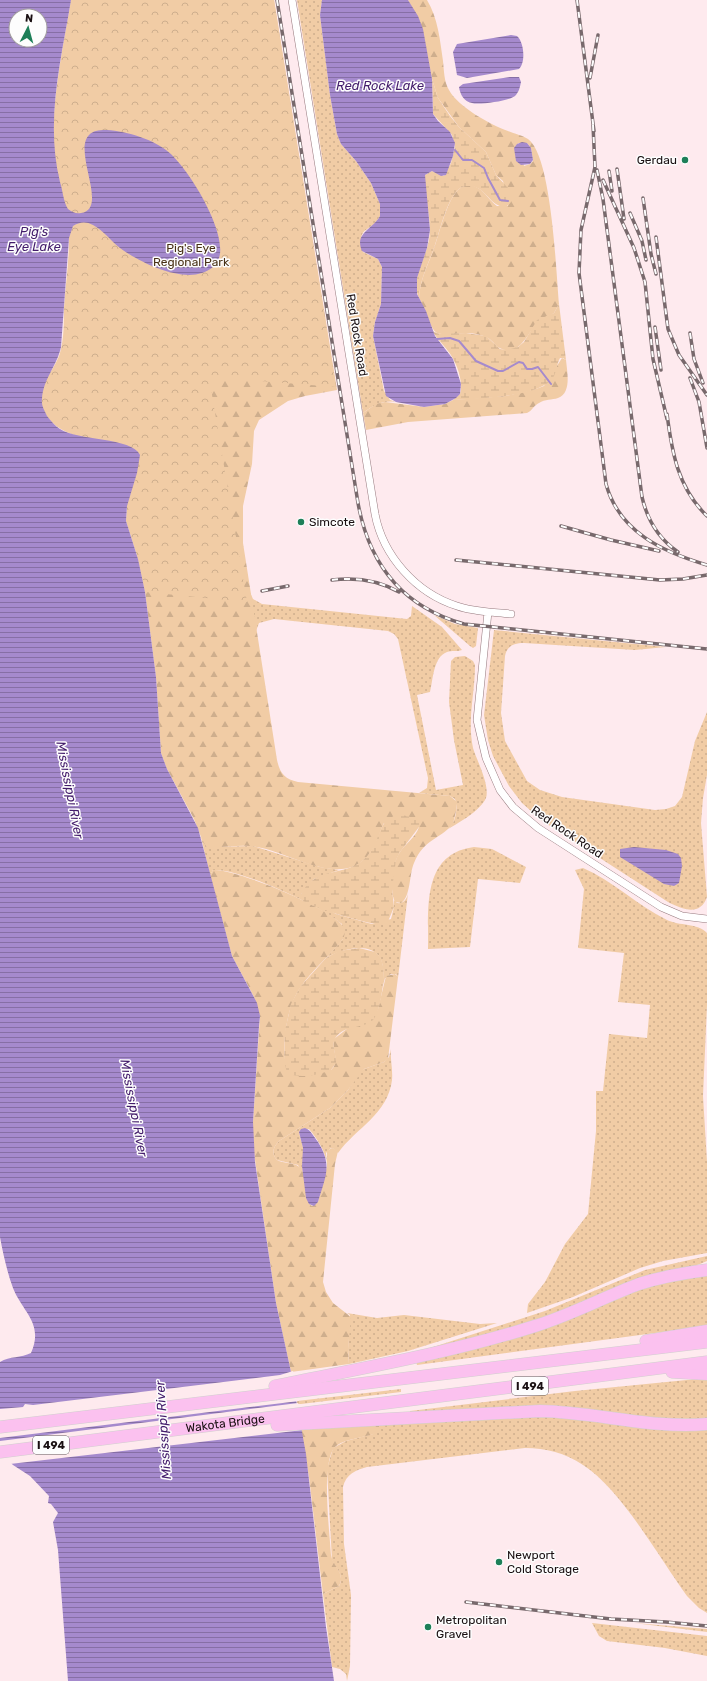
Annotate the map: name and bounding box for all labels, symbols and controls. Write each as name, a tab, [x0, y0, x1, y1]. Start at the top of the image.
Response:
north arrow	[8, 8, 48, 48]
text: N	[24, 12, 34, 25]
water label: Red Rock Lake	[336, 78, 424, 93]
place label: Gerdau	[637, 153, 677, 167]
marker: Gerdau	[680, 155, 690, 165]
water label: Pig's Eye Lake	[7, 224, 61, 254]
park label: Pig's Eye Regional Park	[153, 241, 230, 269]
street label: Red Rock Road	[344, 293, 370, 377]
place label: Simcote	[309, 515, 355, 529]
marker: Simcote	[296, 517, 306, 527]
water label: Mississippi River	[53, 740, 87, 841]
street label: Red Rock Road	[529, 803, 605, 861]
water label: Mississippi River	[117, 1058, 151, 1159]
road number: I 494	[512, 1377, 548, 1395]
water label: Mississippi River	[152, 1379, 174, 1480]
street label: Wakota Bridge	[185, 1411, 266, 1435]
road number: I 494	[33, 1436, 69, 1454]
place label: Newport Cold Storage	[507, 1548, 579, 1576]
marker: Newport Cold Storage	[494, 1557, 504, 1567]
place label: Metropolitan Gravel	[436, 1613, 507, 1641]
marker: Metropolitan Gravel	[423, 1622, 433, 1632]

